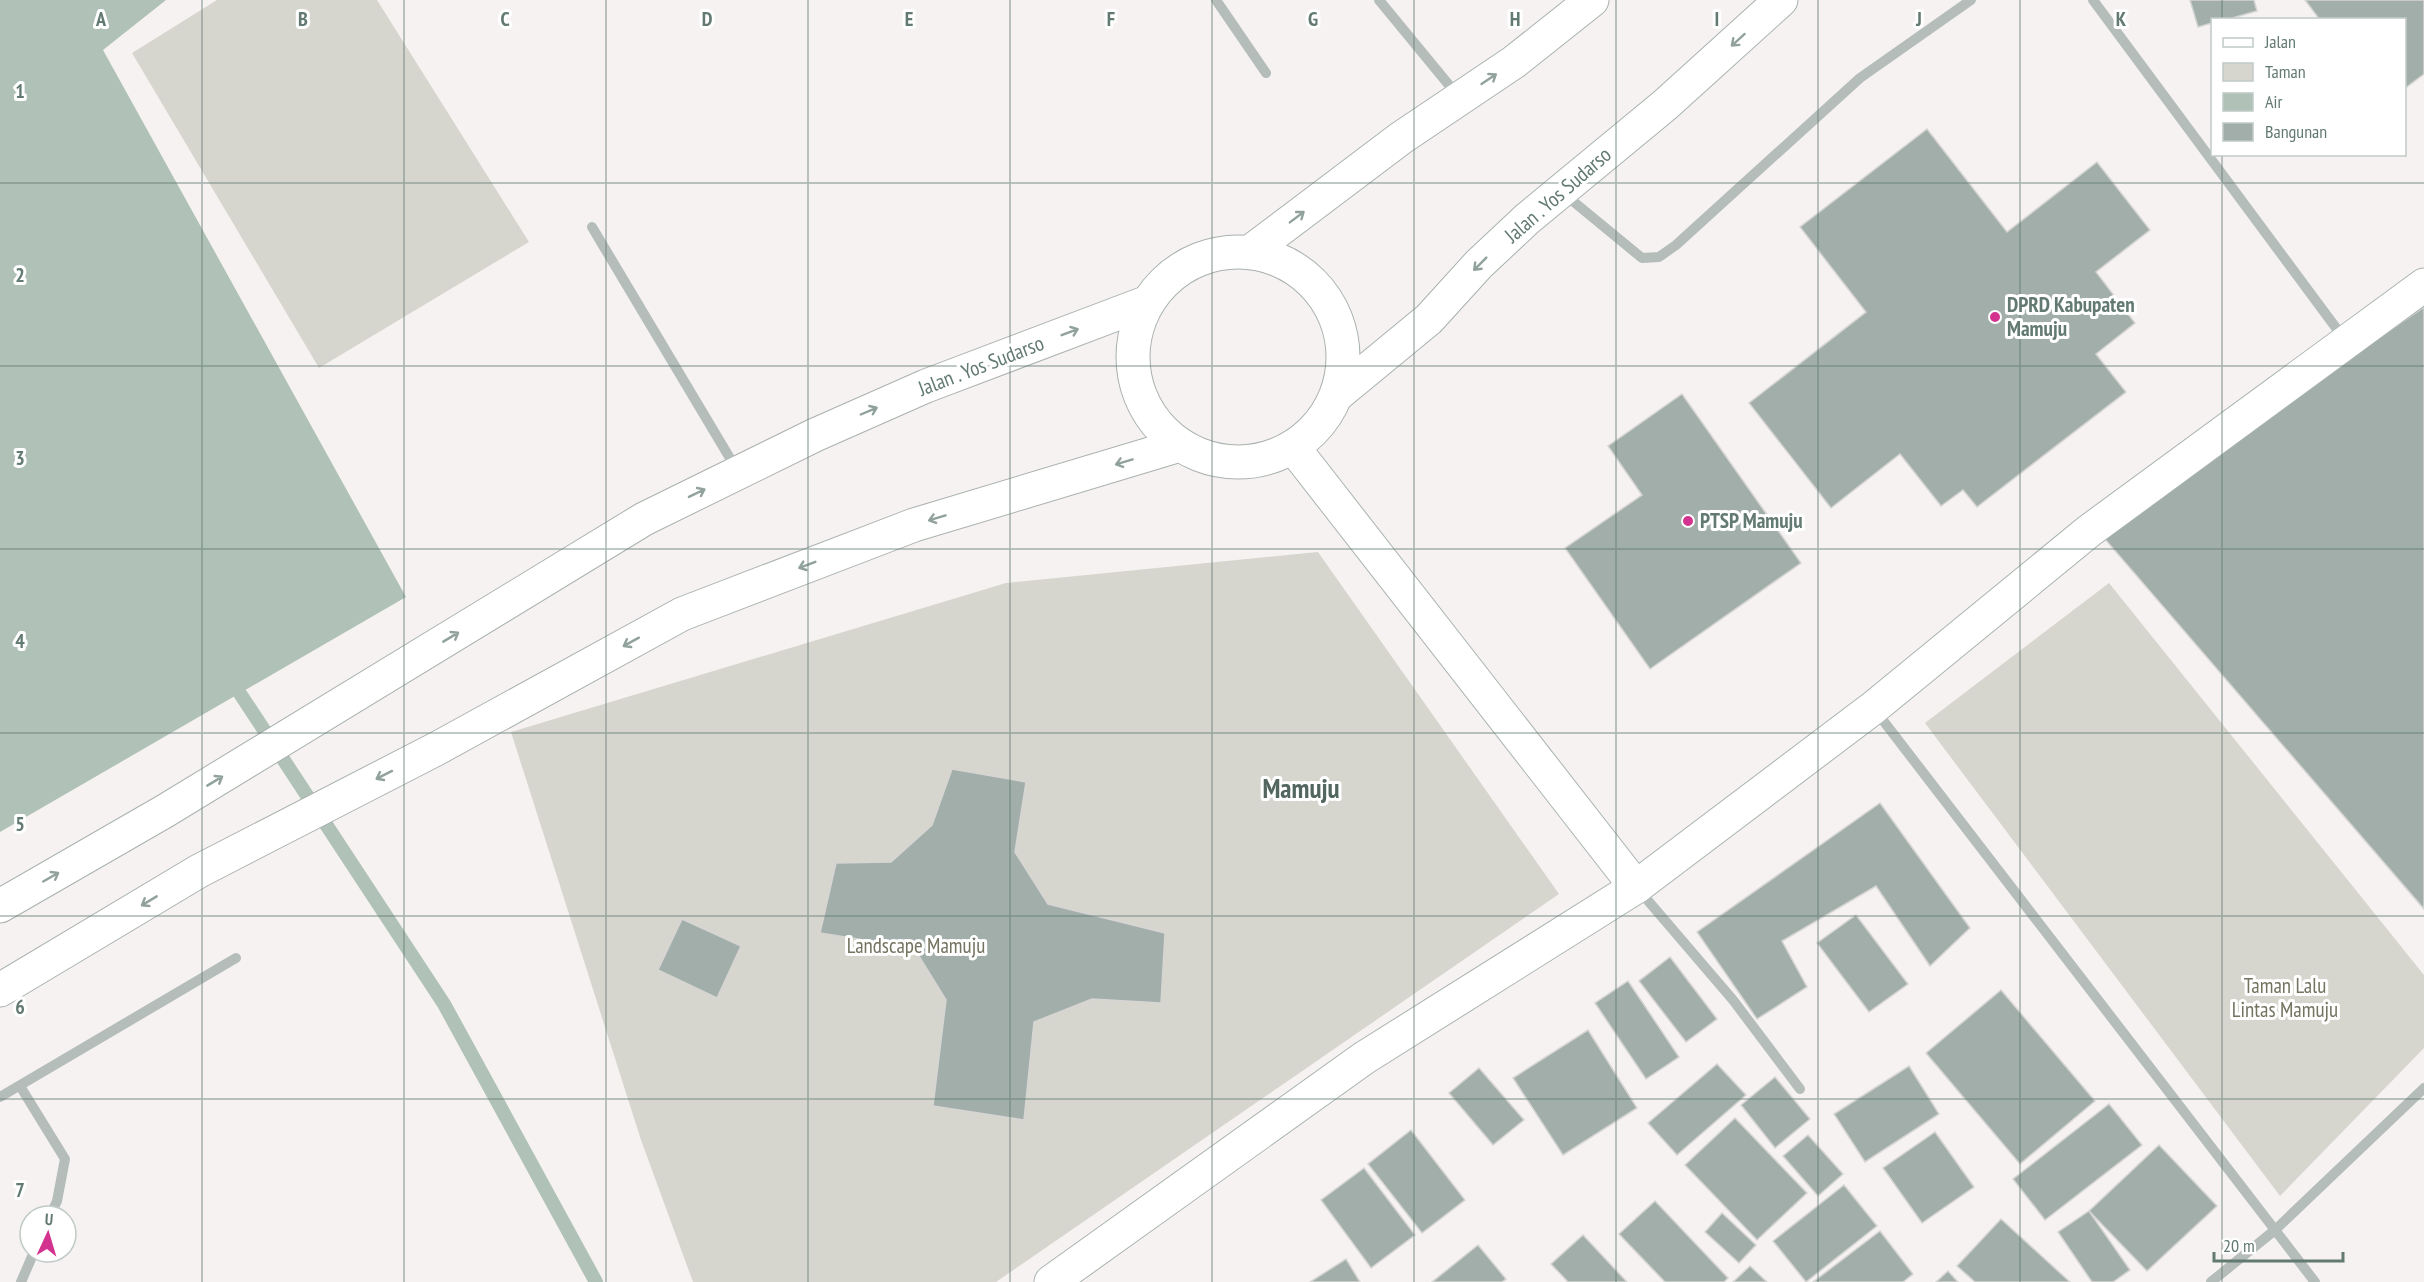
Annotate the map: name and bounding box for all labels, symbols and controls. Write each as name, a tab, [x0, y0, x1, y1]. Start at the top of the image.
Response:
text: A	[95, 6, 107, 32]
text: B	[298, 6, 308, 32]
text: C	[500, 6, 510, 32]
text: D	[702, 6, 713, 32]
text: E	[905, 6, 913, 32]
text: F	[1107, 6, 1115, 32]
text: G	[1308, 6, 1318, 32]
text: H	[1510, 6, 1520, 32]
text: I	[1715, 6, 1719, 32]
text: J	[1915, 6, 1922, 32]
text: K	[2116, 6, 2127, 32]
legend	[2211, 18, 2406, 156]
text: Jalan	[2264, 30, 2296, 53]
one-way arrow	[1731, 33, 1746, 47]
text: Taman	[2265, 60, 2306, 83]
one-way arrow	[1481, 73, 1497, 85]
text: 1	[15, 78, 25, 104]
text: Air	[2265, 90, 2282, 113]
text: Bangunan	[2265, 120, 2327, 143]
street label: Jalan . Yos Sudarso	[1498, 141, 1617, 249]
one-way arrow	[1289, 211, 1305, 224]
one-way arrow	[1473, 256, 1488, 271]
text: 2	[15, 262, 25, 288]
place label: DPRD Kabupaten Mamuju	[2007, 291, 2135, 342]
marker: DPRD Kabupaten Mamuju	[1988, 310, 2002, 324]
one-way arrow	[1060, 326, 1078, 337]
street label: Jalan . Yos Sudarso	[913, 329, 1048, 402]
one-way arrow	[859, 405, 877, 416]
text: 3	[15, 445, 25, 471]
one-way arrow	[1115, 457, 1134, 468]
one-way arrow	[687, 487, 705, 499]
place label: PTSP Mamuju	[1700, 507, 1803, 534]
one-way arrow	[928, 513, 947, 524]
marker: PTSP Mamuju	[1681, 514, 1695, 528]
one-way arrow	[798, 560, 817, 571]
text: 4	[15, 628, 25, 654]
one-way arrow	[442, 630, 459, 642]
one-way arrow	[622, 637, 640, 648]
one-way arrow	[376, 770, 394, 782]
district label: Mamuju	[1262, 771, 1340, 805]
one-way arrow	[206, 774, 223, 787]
text: 5	[15, 811, 25, 837]
one-way arrow	[42, 870, 59, 882]
one-way arrow	[141, 895, 158, 907]
park label: Landscape Mamuju	[847, 932, 985, 959]
park label: Taman Lalu Lintas Mamuju	[2232, 972, 2338, 1023]
text: 6	[15, 994, 25, 1020]
text: 7	[15, 1177, 25, 1203]
north arrow	[18, 1204, 78, 1264]
text: U	[44, 1209, 54, 1229]
scale bar	[2214, 1225, 2343, 1263]
text: 20 m	[2223, 1234, 2255, 1257]

